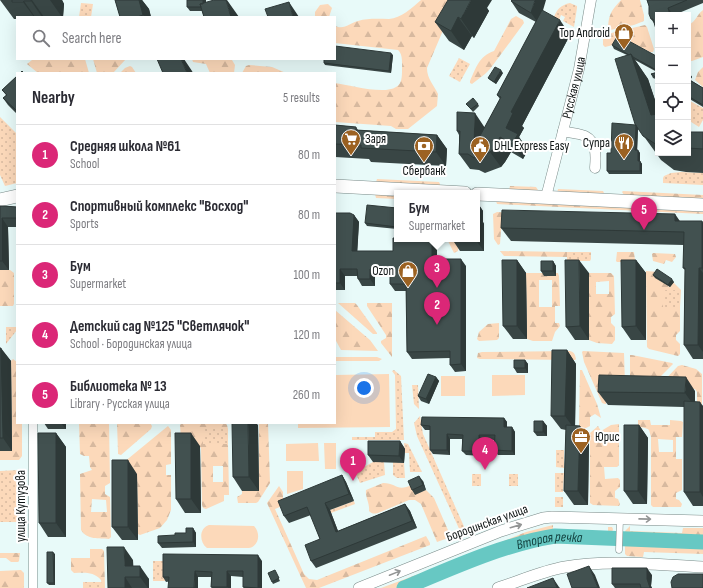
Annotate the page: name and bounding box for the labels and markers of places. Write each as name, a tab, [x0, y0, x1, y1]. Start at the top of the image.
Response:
shop icon: Top Android	[613, 22, 635, 50]
place label: Top Android	[559, 25, 610, 41]
supermarket icon: Заря	[340, 128, 362, 156]
place label: Заря	[365, 131, 386, 147]
restaurant icon: Супра	[613, 132, 635, 160]
bank icon: Сбербанк	[413, 135, 435, 163]
public building icon: DHL Express Easy	[469, 135, 491, 163]
place label: Супра	[583, 135, 610, 151]
place label: DHL Express Easy	[494, 138, 569, 154]
place label: Сбербанк	[403, 163, 446, 179]
pin: 5	[631, 197, 657, 230]
pin: 3	[424, 255, 450, 288]
shop icon: Ozon	[397, 260, 419, 288]
place label: Ozon	[372, 263, 394, 279]
pin: 2	[424, 292, 450, 325]
office icon: Юрис	[570, 426, 592, 454]
place label: Юрис	[595, 429, 620, 445]
pin: 4	[472, 437, 498, 470]
pin: 1	[340, 448, 366, 481]

